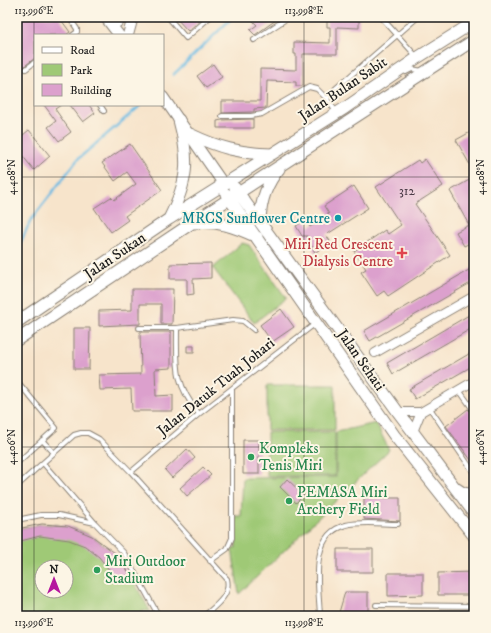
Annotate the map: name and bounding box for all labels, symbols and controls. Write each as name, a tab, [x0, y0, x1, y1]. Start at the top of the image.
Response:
text: 113.996°E	[15, 5, 53, 17]
text: 113.998°E	[285, 5, 323, 17]
legend	[34, 34, 164, 106]
text: Road	[70, 43, 95, 58]
street label: Jalan Bulan Sabit	[294, 52, 391, 127]
text: Park	[70, 63, 92, 78]
text: Building	[70, 83, 111, 98]
text: 4.408°N	[6, 159, 18, 195]
text: 4.408°N	[475, 159, 487, 195]
house number: 312	[399, 183, 416, 199]
place label: MRCS Sunflower Centre	[182, 209, 330, 228]
marker: MRCS Sunflower Centre	[333, 213, 343, 223]
street label: Jalan Sukan	[79, 228, 150, 285]
place label: Miri Red Crescent Dialysis Centre	[284, 235, 393, 271]
marker: Miri Red Crescent Dialysis Centre	[396, 247, 408, 259]
street label: Jalan Sehati	[332, 324, 389, 395]
street label: Jalan Datuk Tuah Johari	[152, 334, 279, 442]
text: 4.406°N	[6, 429, 18, 465]
text: 4.406°N	[475, 429, 487, 465]
place label: Kompleks Tenis Miri	[259, 439, 322, 475]
marker: Kompleks Tenis Miri	[246, 452, 256, 462]
place label: PEMASA Miri Archery Field	[297, 483, 387, 519]
marker: PEMASA Miri Archery Field	[284, 496, 294, 506]
place label: Miri Outdoor Stadium	[105, 552, 186, 588]
north arrow	[34, 559, 74, 599]
text: N	[49, 563, 59, 577]
marker: Miri Outdoor Stadium	[92, 565, 102, 575]
text: 113.996°E	[15, 617, 53, 629]
text: 113.998°E	[285, 617, 323, 629]

